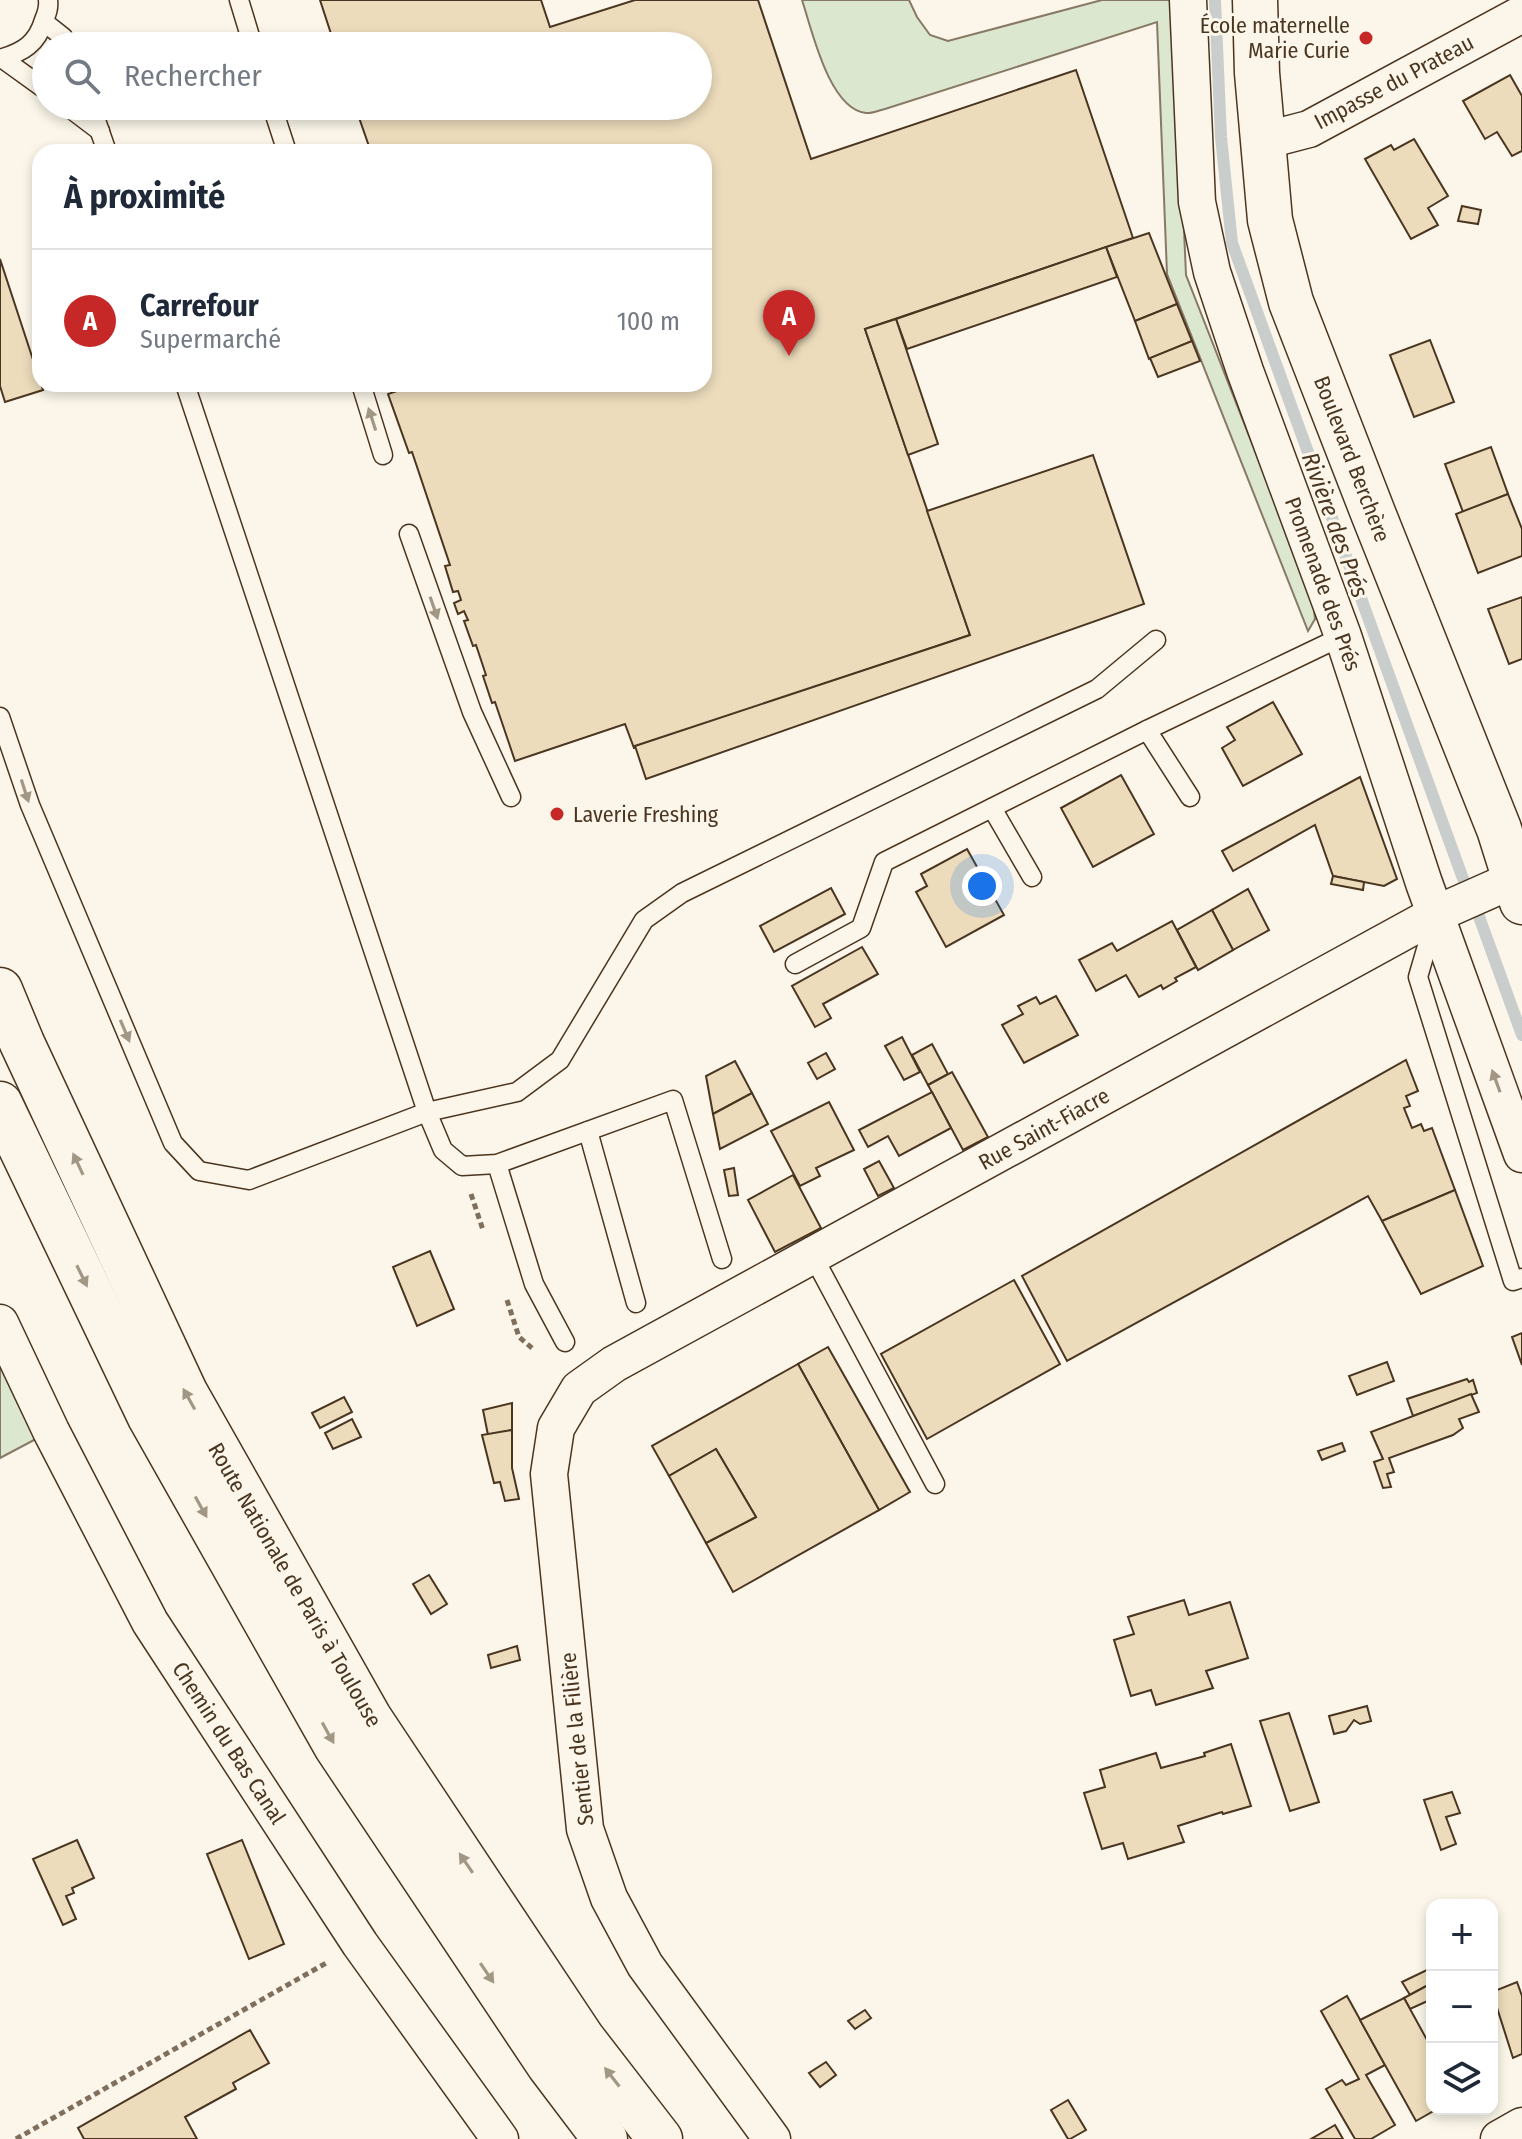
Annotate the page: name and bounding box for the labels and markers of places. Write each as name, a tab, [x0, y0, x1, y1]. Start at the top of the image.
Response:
place label: École maternelle Marie Curie	[1200, 12, 1350, 64]
marker: École maternelle Marie Curie	[1357, 29, 1375, 47]
pin: A	[763, 290, 815, 356]
place label: Laverie Freshing	[573, 801, 719, 828]
marker: Laverie Freshing	[548, 805, 566, 823]

